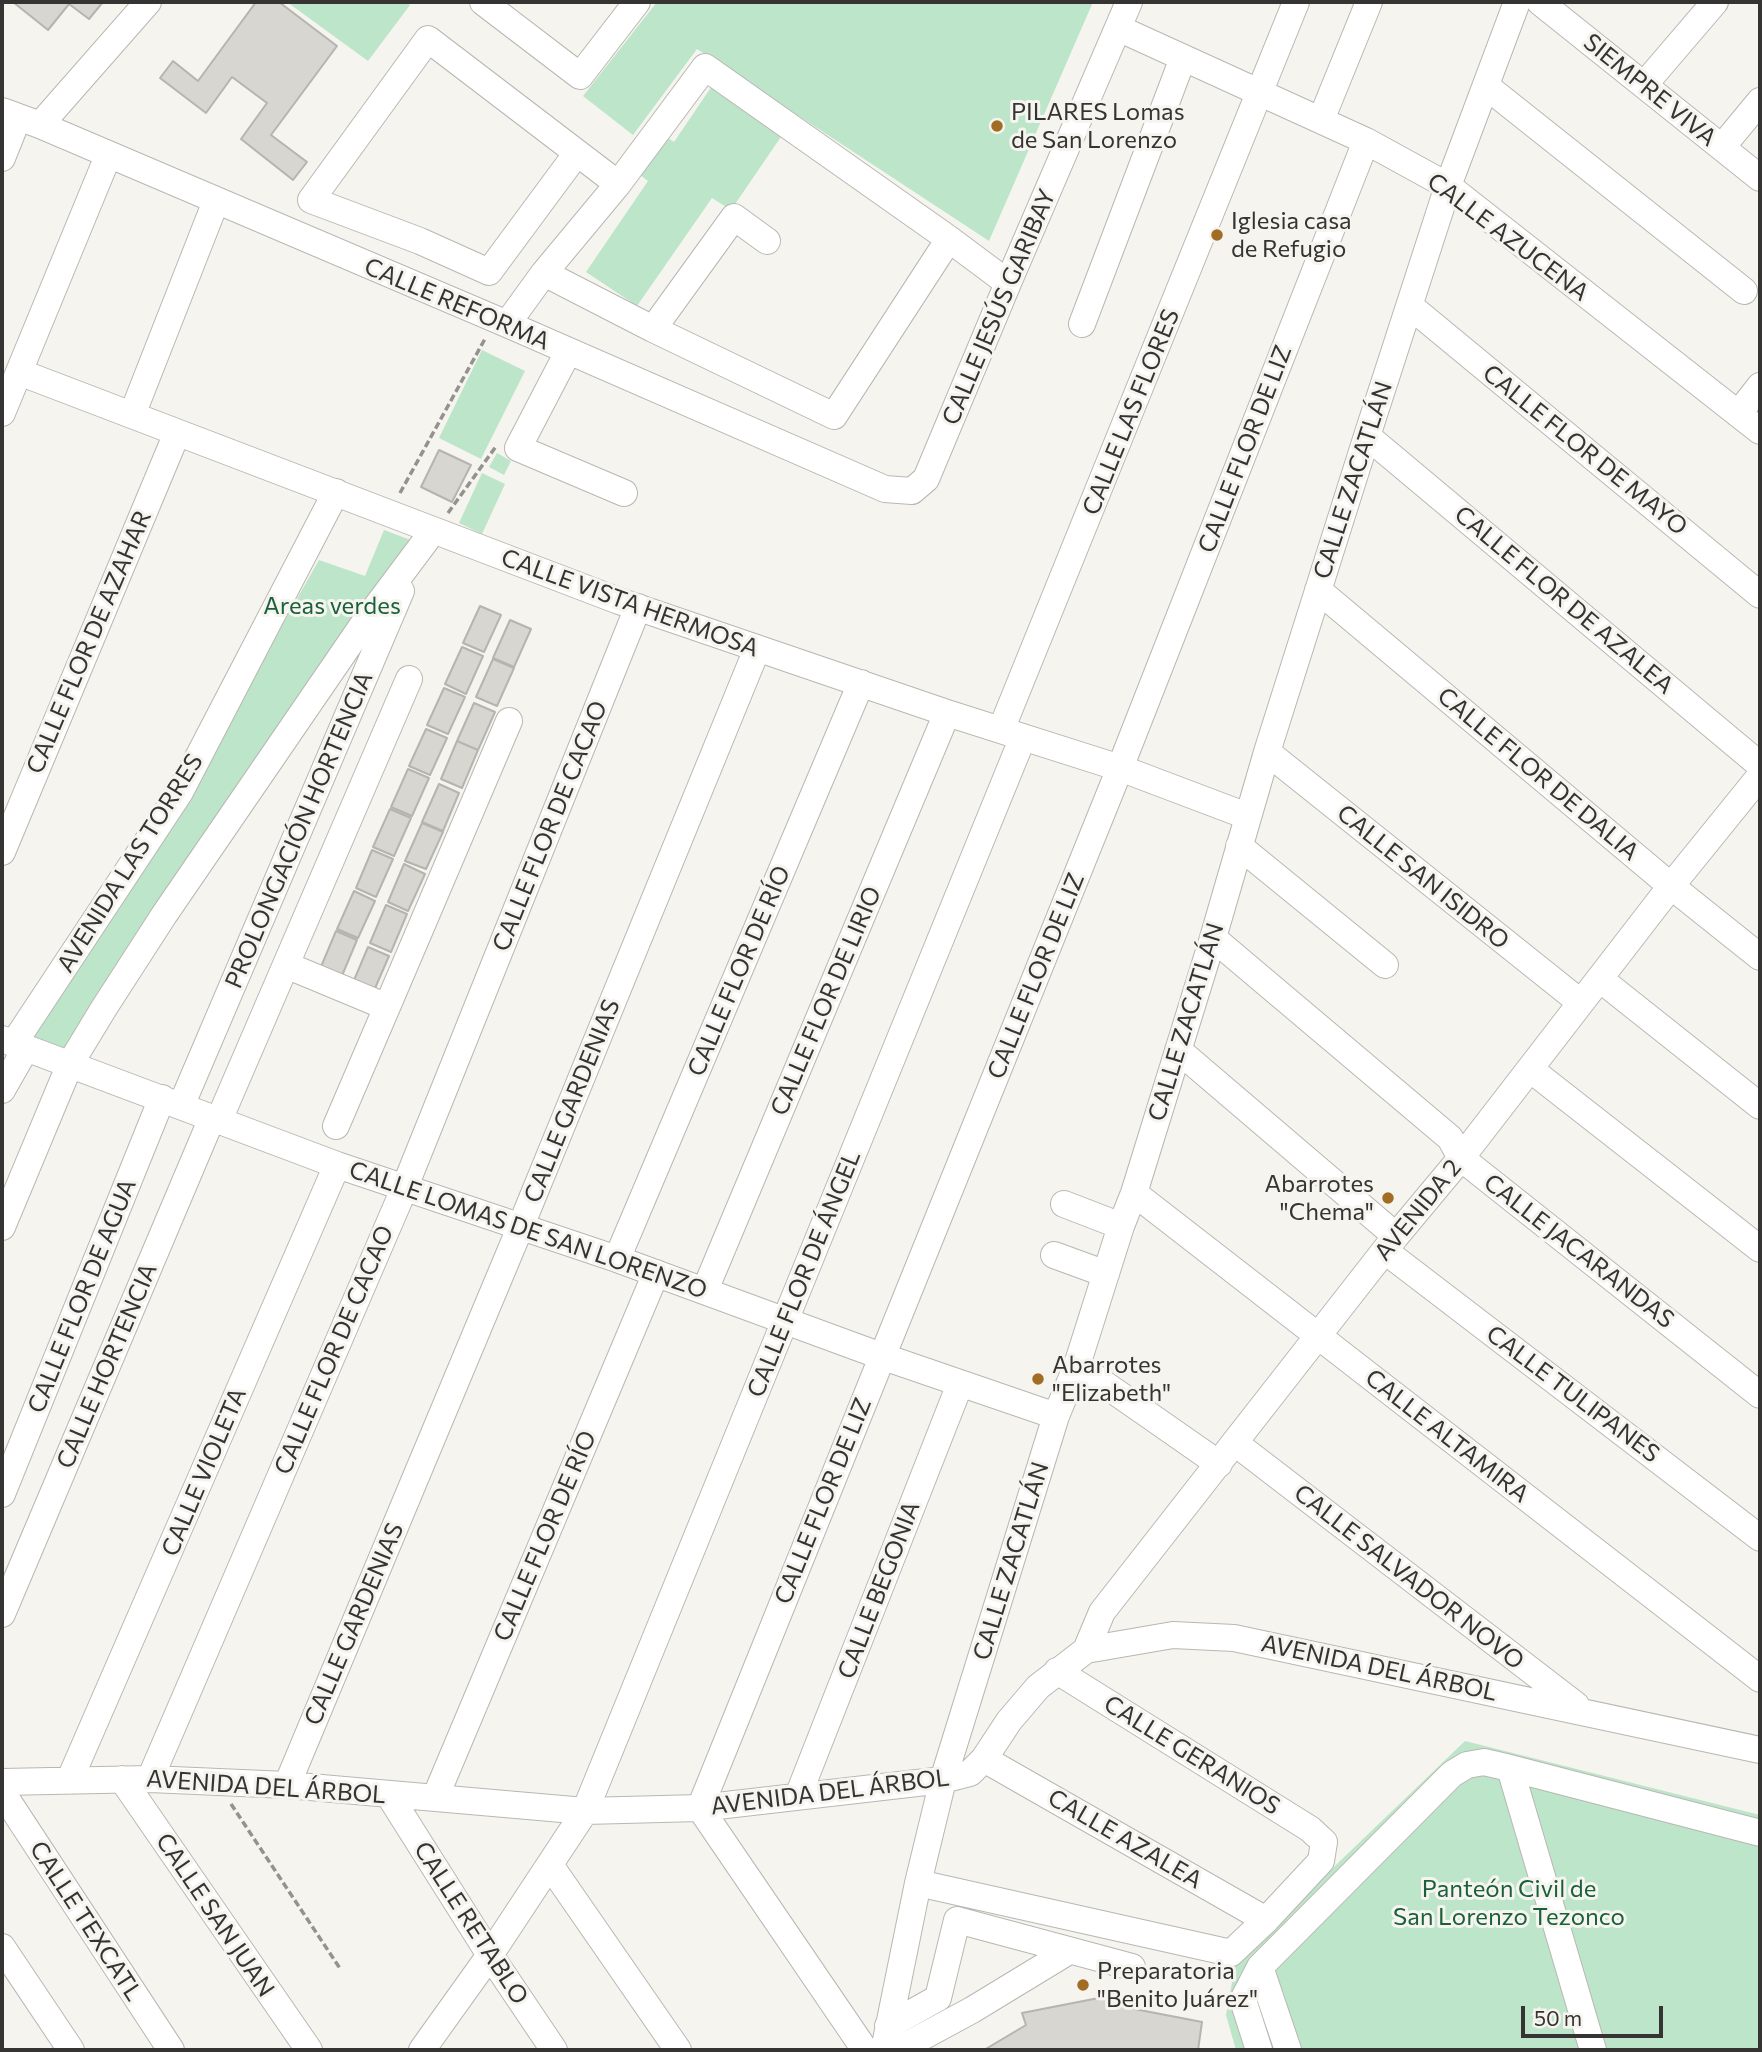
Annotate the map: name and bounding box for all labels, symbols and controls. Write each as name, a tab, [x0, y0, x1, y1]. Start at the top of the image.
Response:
street label: SIEMPRE VIVA	[1578, 28, 1722, 152]
place label: PILARES Lomas de San Lorenzo	[1011, 98, 1185, 154]
marker: PILARES Lomas de San Lorenzo	[989, 118, 1005, 134]
street label: CALLE AZUCENA	[1422, 167, 1594, 307]
street label: CALLE JESÚS GARIBAY	[936, 185, 1062, 429]
place label: Iglesia casa de Refugio	[1231, 207, 1352, 263]
marker: Iglesia casa de Refugio	[1209, 227, 1225, 243]
street label: CALLE REFORMA	[360, 252, 554, 356]
street label: CALLE LAS FLORES	[1077, 305, 1185, 519]
street label: CALLE FLOR DE LIZ	[1192, 341, 1298, 557]
street label: CALLE FLOR DE MAYO	[1477, 359, 1693, 541]
street label: CALLE ZACATLÁN	[1307, 378, 1399, 582]
street label: CALLE FLOR DE AZALEA	[1449, 500, 1679, 700]
street label: CALLE FLOR DE AZAHAR	[20, 506, 158, 778]
street label: CALLE VISTA HERMOSA	[497, 543, 763, 663]
park label: Areas verdes	[263, 592, 401, 620]
street label: PROLONGACIÓN HORTENCIA	[219, 667, 379, 993]
street label: CALLE FLOR DE DALIA	[1432, 681, 1644, 867]
street label: CALLE FLOR DE CACAO	[487, 697, 613, 955]
street label: AVENIDA LAS TORRES	[51, 748, 209, 978]
street label: CALLE SAN ISIDRO	[1331, 799, 1515, 955]
street label: CALLE FLOR DE RÍO	[682, 862, 796, 1080]
street label: CALLE FLOR DE LIZ	[981, 869, 1091, 1083]
street label: CALLE FLOR DE LIRIO	[765, 882, 887, 1120]
street label: CALLE ZACATLÁN	[1142, 919, 1230, 1125]
street label: CALLE GARDENIAS	[518, 995, 626, 1207]
street label: CALLE FLOR DE ÁNGEL	[741, 1146, 867, 1402]
street label: AVENIDA 2	[1368, 1154, 1468, 1266]
street label: CALLE LOMAS DE SAN LORENZO	[345, 1155, 711, 1305]
street label: CALLE JACARANDAS	[1478, 1168, 1680, 1334]
place label: Abarrotes "Chema"	[1265, 1170, 1374, 1226]
street label: CALLE FLOR DE AGUA	[22, 1175, 142, 1417]
marker: Abarrotes "Chema"	[1380, 1190, 1396, 1206]
street label: CALLE FLOR DE CACAO	[269, 1221, 399, 1479]
street label: CALLE HORTENCIA	[51, 1259, 163, 1473]
street label: CALLE TULIPANES	[1481, 1319, 1665, 1469]
place label: Abarrotes "Elizabeth"	[1052, 1351, 1171, 1407]
street label: CALLE ALTAMIRA	[1360, 1363, 1534, 1509]
marker: Abarrotes "Elizabeth"	[1030, 1371, 1046, 1387]
street label: CALLE VIOLETA	[156, 1384, 252, 1560]
street label: CALLE FLOR DE LIZ	[768, 1394, 878, 1608]
street label: CALLE FLOR DE RÍO	[488, 1427, 602, 1645]
street label: CALLE ZACATLÁN	[967, 1458, 1055, 1664]
street label: CALLE SALVADOR NOVO	[1288, 1478, 1530, 1676]
street label: CALLE BEGONIA	[832, 1497, 926, 1683]
street label: CALLE GARDENIAS	[298, 1519, 410, 1729]
street label: AVENIDA DEL ÁRBOL	[1259, 1629, 1499, 1707]
street label: CALLE GERANIOS	[1099, 1689, 1285, 1821]
street label: AVENIDA DEL ÁRBOL	[709, 1763, 951, 1821]
street label: AVENIDA DEL ÁRBOL	[145, 1764, 387, 1810]
street label: CALLE AZALEA	[1043, 1783, 1207, 1895]
street label: CALLE SAN JUAN	[150, 1828, 280, 2002]
street label: CALLE TEXCATL	[24, 1836, 148, 2006]
street label: CALLE RETABLO	[408, 1836, 534, 2010]
park label: Panteón Civil de San Lorenzo Tezonco	[1393, 1875, 1625, 1931]
place label: Preparatoria "Benito Juárez"	[1097, 1957, 1258, 2013]
marker: Preparatoria "Benito Juárez"	[1075, 1977, 1091, 1993]
scale bar	[1524, 1993, 1666, 2037]
text: 50 m	[1534, 2005, 1582, 2030]

